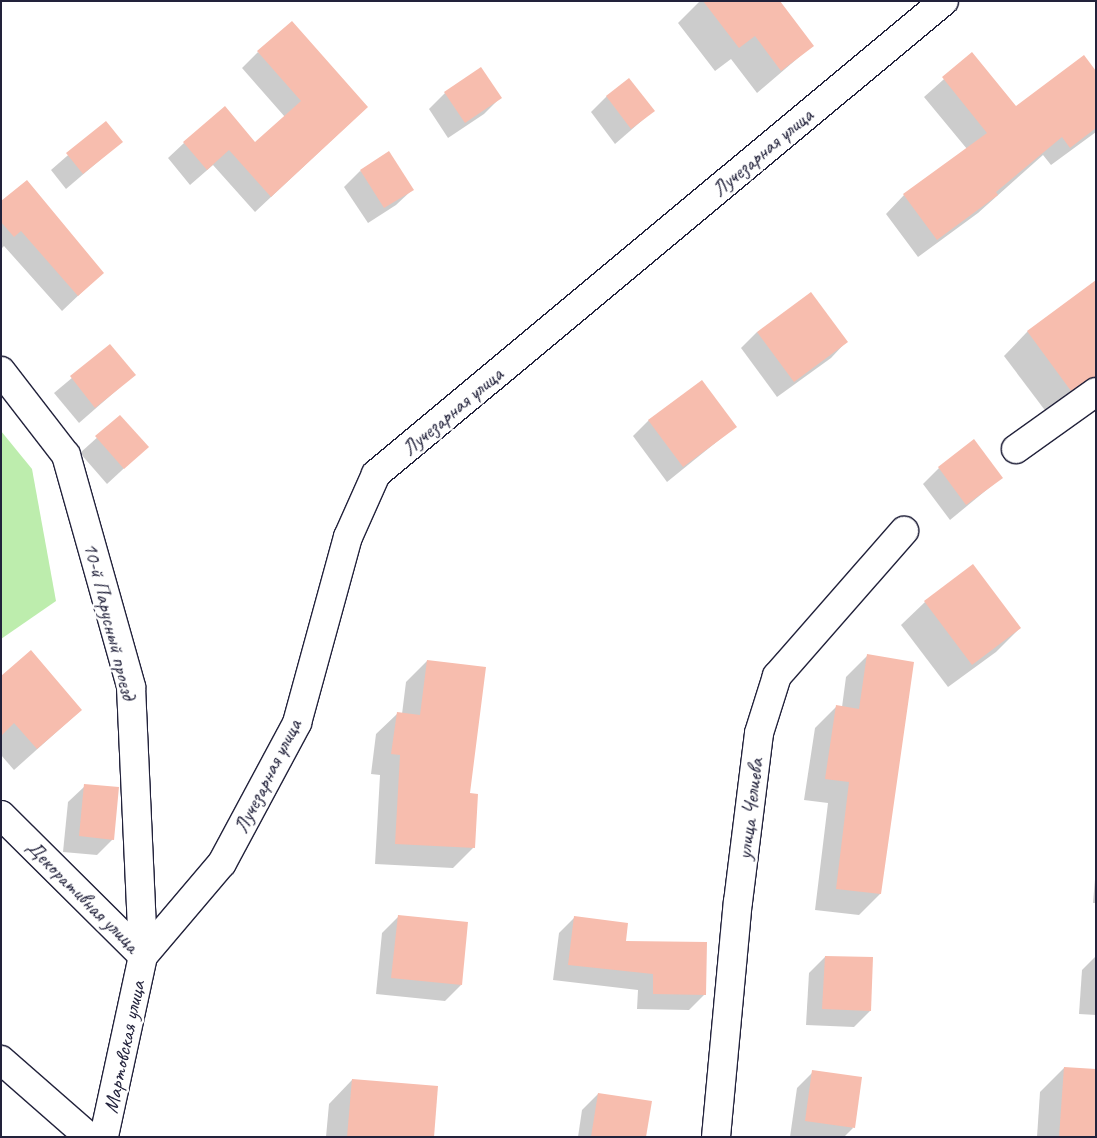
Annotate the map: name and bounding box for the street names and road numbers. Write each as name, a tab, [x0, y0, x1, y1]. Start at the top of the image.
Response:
street label: Лучезарная улица	[705, 102, 819, 202]
street label: Лучезарная улица	[395, 361, 509, 461]
street label: 10-й Парусный проезд	[78, 540, 142, 702]
street label: Лучезарная улица	[227, 714, 307, 838]
street label: улица Челиева	[731, 757, 769, 861]
street label: Декоративная улица	[21, 834, 145, 958]
street label: Мартовская улица	[98, 978, 150, 1116]

